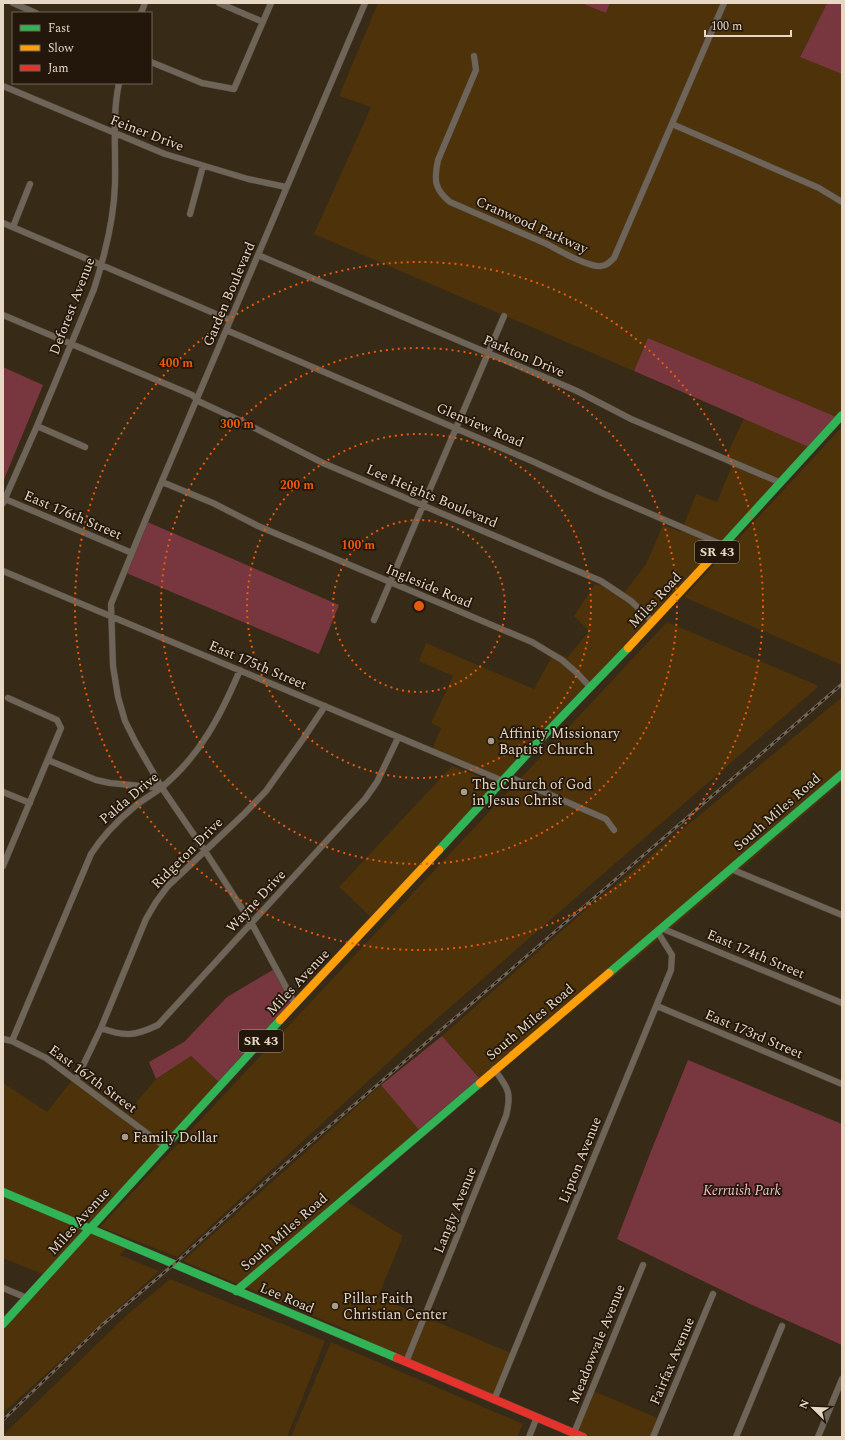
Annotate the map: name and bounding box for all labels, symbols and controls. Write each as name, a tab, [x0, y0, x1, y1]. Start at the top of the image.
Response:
legend	[12, 12, 152, 84]
scale bar	[705, 12, 791, 38]
text: 100 m	[711, 17, 742, 36]
text: Fast	[48, 19, 70, 38]
text: Slow	[48, 39, 74, 58]
text: Jam	[48, 59, 69, 78]
street label: Feiner Drive	[107, 109, 187, 157]
street label: Cranwood Parkway	[473, 191, 593, 260]
street label: Garden Boulevard	[197, 238, 261, 350]
street label: Deforest Avenue	[44, 254, 100, 358]
street label: Parkton Drive	[480, 329, 568, 383]
text: 400 m	[159, 354, 193, 373]
street label: Glenview Road	[433, 397, 527, 453]
text: 300 m	[220, 415, 254, 434]
street label: Lee Heights Boulevard	[363, 459, 501, 533]
text: 200 m	[280, 476, 314, 495]
street label: East 176th Street	[21, 485, 125, 545]
text: 100 m	[341, 536, 375, 555]
road number: SR 43	[695, 541, 739, 563]
street label: Ingleside Road	[383, 558, 476, 614]
street label: Miles Road	[624, 567, 687, 633]
centre of rings	[412, 599, 426, 613]
street label: East 175th Street	[206, 635, 310, 695]
place label: Affinity Missionary Baptist Church	[499, 723, 621, 760]
marker: Affinity Missionary Baptist Church	[486, 736, 496, 746]
street label: Palda Drive	[95, 767, 163, 829]
street label: South Miles Road	[729, 768, 825, 856]
place label: The Church of God in Jesus Christ	[472, 774, 592, 811]
marker: The Church of God in Jesus Christ	[459, 787, 469, 797]
street label: Ridgeton Drive	[146, 812, 228, 894]
street label: Wayne Drive	[221, 865, 291, 937]
street label: East 174th Street	[704, 924, 808, 984]
street label: Miles Avenue	[262, 944, 335, 1020]
street label: South Miles Road	[481, 979, 579, 1065]
street label: East 173rd Street	[702, 1004, 806, 1064]
road number: SR 43	[239, 1030, 283, 1052]
street label: East 167th Street	[44, 1040, 142, 1118]
street label: Lipton Avenue	[553, 1113, 607, 1206]
place label: Family Dollar	[133, 1127, 218, 1148]
marker: Family Dollar	[120, 1132, 130, 1142]
street label: Langly Avenue	[428, 1163, 482, 1257]
park label: Kerruish Park	[703, 1180, 782, 1201]
street label: Miles Avenue	[43, 1182, 115, 1259]
street label: South Miles Road	[236, 1188, 332, 1276]
street label: Lee Road	[256, 1277, 318, 1319]
street label: Meadowvale Avenue	[563, 1281, 631, 1407]
place label: Pillar Faith Christian Center	[343, 1288, 448, 1325]
marker: Pillar Faith Christian Center	[330, 1301, 340, 1311]
street label: Fairfax Avenue	[644, 1314, 700, 1408]
north arrow	[793, 1388, 833, 1428]
text: N	[795, 1397, 814, 1412]

